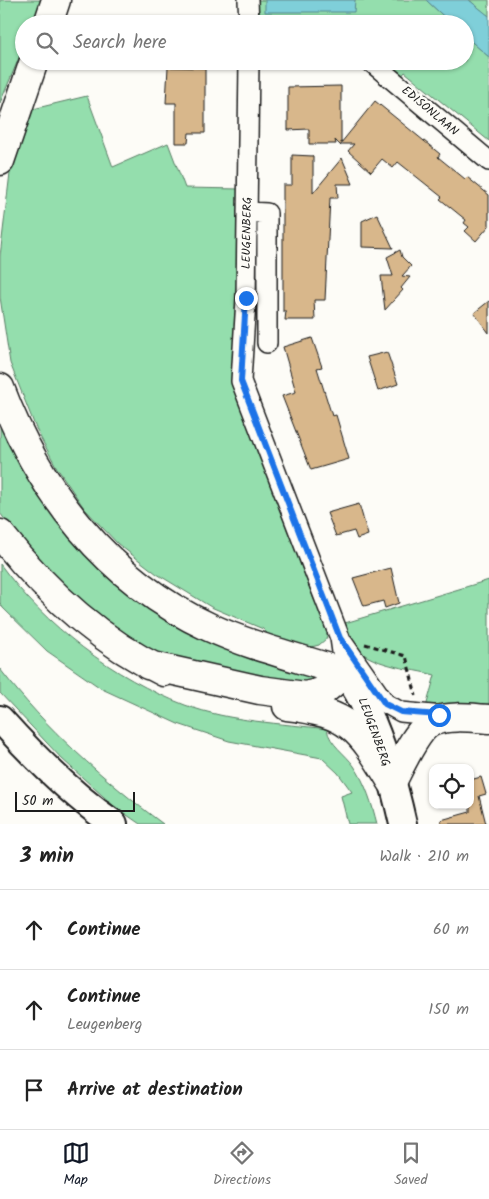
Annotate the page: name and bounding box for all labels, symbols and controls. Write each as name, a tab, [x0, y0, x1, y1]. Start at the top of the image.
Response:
search box	[15, 15, 474, 70]
text: Search here	[73, 28, 167, 58]
icon: search	[33, 29, 61, 57]
street label: EDISONLAAN	[397, 81, 463, 141]
street label: LEUGENBERG	[237, 197, 257, 269]
route end	[235, 287, 258, 310]
street label: LEUGENBERG	[353, 695, 395, 769]
route start	[428, 704, 451, 727]
map controls	[429, 764, 474, 809]
button: locate	[429, 764, 474, 809]
scale bar	[15, 789, 135, 812]
text: 50 m	[22, 790, 53, 812]
text: 3 min	[20, 840, 74, 873]
text: Walk · 210 m	[379, 844, 469, 869]
text: Continue	[67, 915, 140, 945]
icon: ahead	[20, 916, 48, 944]
text: 60 m	[433, 917, 469, 942]
text: Continue	[67, 982, 140, 1012]
icon: ahead	[20, 996, 48, 1024]
text: 150 m	[428, 997, 469, 1022]
text: Leugenberg	[67, 1012, 142, 1037]
text: Arrive at destination	[67, 1075, 243, 1105]
icon: arrive	[20, 1076, 48, 1104]
tab: Map	[62, 1139, 90, 1191]
tab: Directions	[213, 1139, 271, 1191]
tab: Saved	[394, 1139, 427, 1191]

